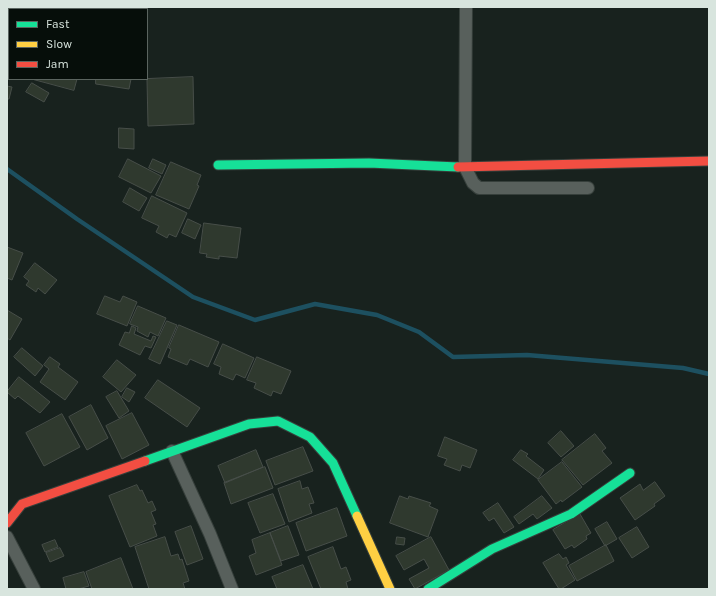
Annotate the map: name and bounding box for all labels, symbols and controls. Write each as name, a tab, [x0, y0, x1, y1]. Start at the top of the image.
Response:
legend	[8, 8, 148, 80]
text: Fast	[46, 17, 69, 31]
text: Slow	[46, 37, 72, 51]
text: Jam	[46, 57, 69, 71]

